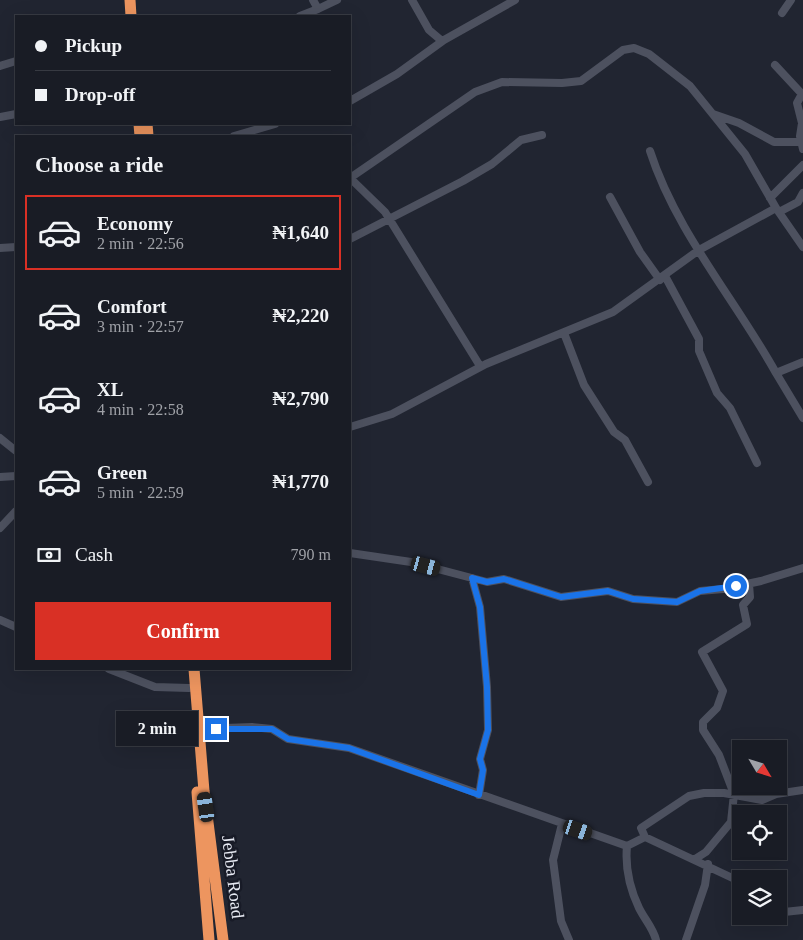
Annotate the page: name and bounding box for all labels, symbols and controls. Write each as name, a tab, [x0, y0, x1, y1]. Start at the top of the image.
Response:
text: Pickup	[65, 35, 122, 56]
text: Drop-off	[65, 84, 135, 105]
text: Choose a ride	[35, 152, 163, 177]
icon: car	[37, 210, 82, 255]
text: Economy	[97, 213, 173, 234]
text: ₦1,640	[273, 222, 329, 243]
text: 2 min · 22:56	[97, 235, 184, 252]
icon: car	[37, 293, 82, 338]
text: Comfort	[97, 296, 167, 317]
text: ₦2,220	[273, 305, 329, 326]
text: 3 min · 22:57	[97, 318, 184, 335]
icon: car	[37, 376, 82, 421]
text: XL	[97, 379, 123, 400]
text: ₦2,790	[273, 388, 329, 409]
text: 4 min · 22:58	[97, 401, 184, 418]
icon: car	[37, 459, 82, 504]
text: Green	[97, 462, 147, 483]
text: ₦1,770	[273, 471, 329, 492]
text: 5 min · 22:59	[97, 484, 184, 501]
icon: cash	[35, 541, 63, 569]
text: Cash	[75, 544, 113, 565]
text: 790 m	[291, 546, 331, 563]
car	[409, 555, 442, 577]
route start	[725, 575, 747, 597]
button: Confirm	[35, 602, 331, 660]
callout: 2 min	[116, 712, 198, 746]
route end	[205, 718, 227, 740]
text: 2 min	[138, 720, 176, 737]
north arrow	[732, 740, 788, 795]
map controls	[732, 740, 787, 925]
car	[196, 791, 215, 823]
button: locate	[732, 805, 787, 860]
car	[561, 818, 594, 842]
street label: Jebba Road	[218, 834, 248, 920]
button: layers	[732, 870, 787, 925]

